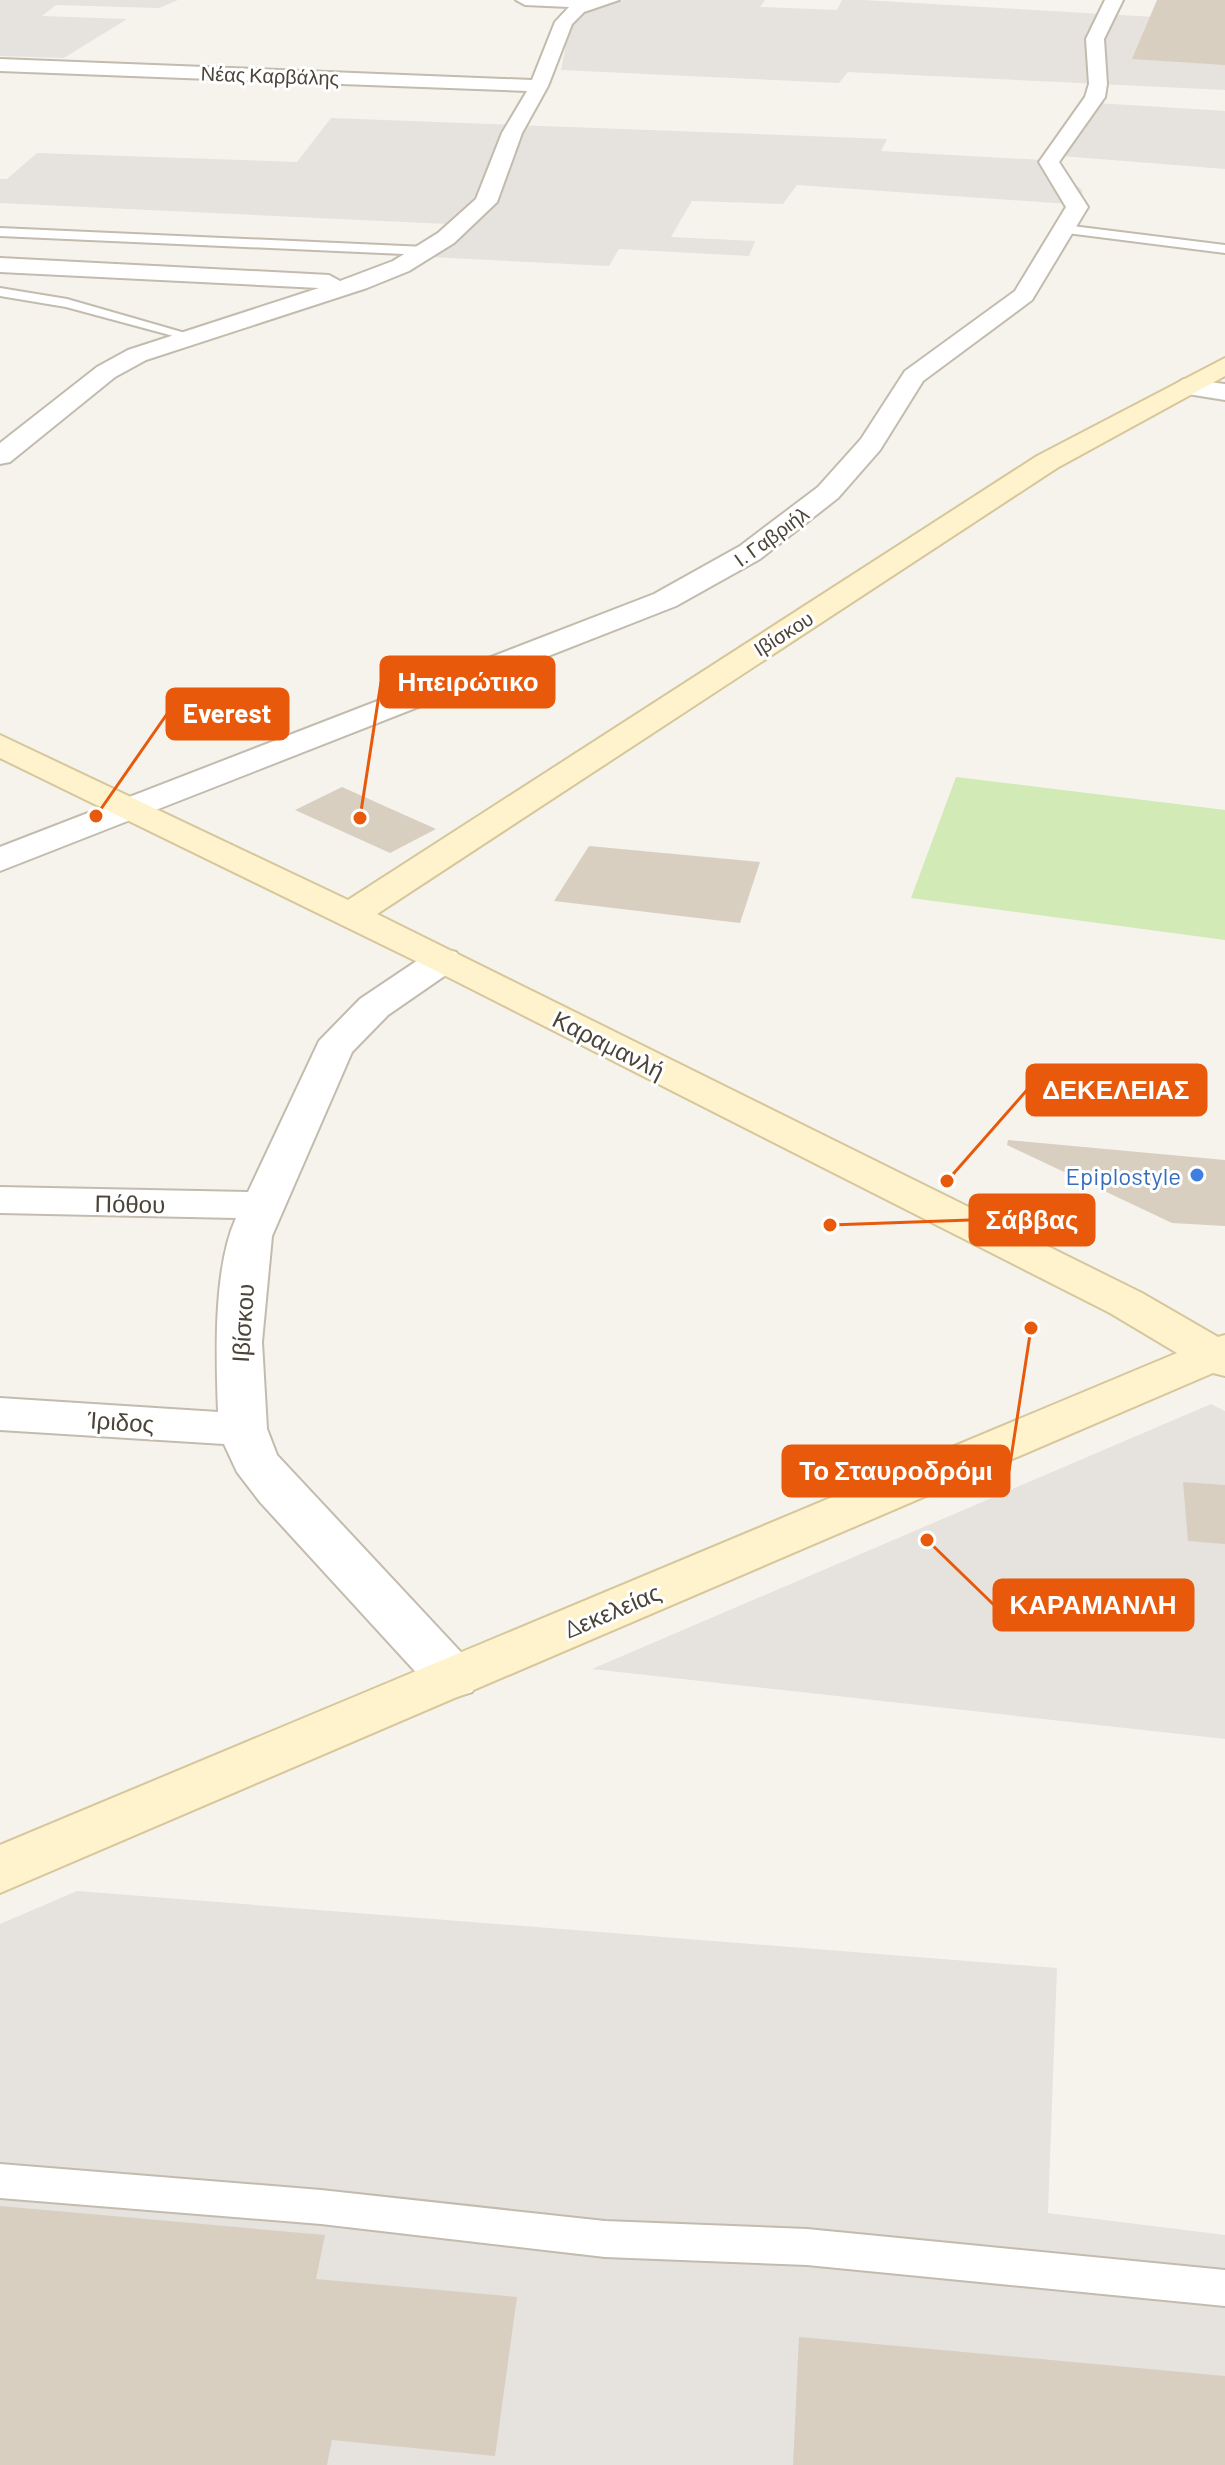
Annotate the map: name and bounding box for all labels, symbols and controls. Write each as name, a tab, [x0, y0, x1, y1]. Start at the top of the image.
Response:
street label: Νέας Καρβάλης	[200, 61, 340, 89]
street label: Ι. Γαβριήλ	[729, 501, 813, 571]
street label: Ιβίσκου	[749, 605, 817, 661]
callout: Ηπειρώτικο	[381, 657, 554, 707]
text: Ηπειρώτικο	[397, 665, 539, 696]
callout: Everest	[167, 689, 288, 739]
text: Everest	[183, 697, 271, 728]
street label: Καραμανλή	[548, 1004, 670, 1084]
callout: ΔΕΚΕΛΕΙΑΣ	[1027, 1065, 1206, 1115]
text: ΔΕΚΕΛΕΙΑΣ	[1043, 1073, 1189, 1104]
place label: Epiplostyle	[1066, 1161, 1181, 1190]
marker: Epiplostyle	[1188, 1166, 1206, 1184]
street label: Πόθου	[95, 1188, 165, 1218]
callout: Σάββας	[970, 1195, 1094, 1245]
text: Σάββας	[986, 1203, 1078, 1235]
street label: Ιβίσκου	[225, 1283, 259, 1363]
street label: Ίριδος	[86, 1404, 155, 1438]
callout: Το Σταυροδρόμι	[783, 1446, 1009, 1496]
text: Το Σταυροδρόμι	[799, 1454, 993, 1485]
street label: Δεκελείας	[559, 1577, 665, 1643]
callout: ΚΑΡΑΜΑΝΛΗ	[994, 1580, 1193, 1630]
text: ΚΑΡΑΜΑΝΛΗ	[1009, 1588, 1177, 1619]

